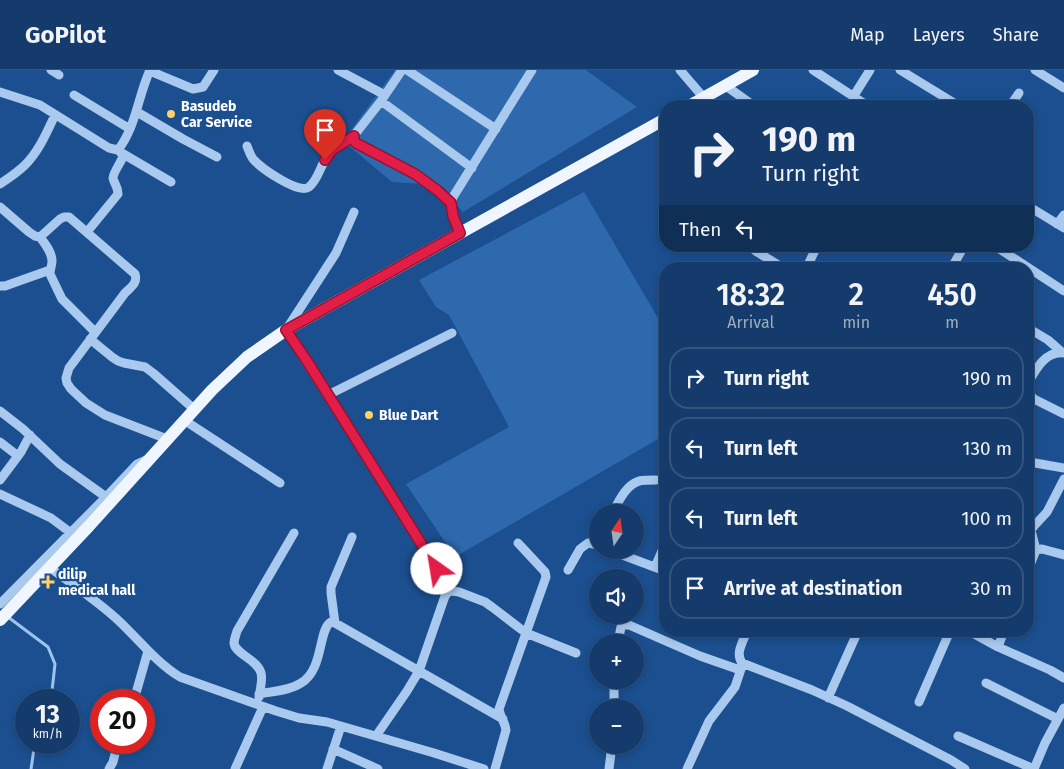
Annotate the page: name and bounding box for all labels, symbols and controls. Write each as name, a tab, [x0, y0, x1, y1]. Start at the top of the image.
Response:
text: GoPilot	[25, 21, 106, 49]
text: Map	[850, 24, 885, 46]
text: Layers	[913, 24, 965, 46]
text: Share	[993, 24, 1039, 46]
place label: Basudeb Car Service	[181, 98, 252, 131]
marker: Basudeb Car Service	[165, 108, 177, 120]
pin	[304, 109, 346, 160]
icon: arrive	[311, 116, 339, 144]
text: 190 m	[762, 118, 856, 160]
icon: right	[679, 120, 744, 185]
text: Turn right	[762, 160, 859, 187]
icon: left	[731, 215, 759, 243]
text: Then	[679, 218, 721, 241]
text: 18:32	[716, 277, 785, 313]
text: 2	[849, 277, 864, 313]
text: 450	[927, 277, 977, 313]
text: Arrival	[727, 313, 774, 332]
text: min	[842, 313, 870, 332]
text: m	[945, 313, 959, 332]
icon: right	[681, 364, 709, 392]
text: Turn right	[724, 367, 809, 390]
text: 190 m	[962, 367, 1012, 390]
place label: Blue Dart	[379, 407, 439, 424]
marker: Blue Dart	[363, 409, 375, 421]
icon: left	[681, 434, 709, 462]
text: Turn left	[724, 437, 798, 460]
text: 130 m	[962, 437, 1012, 460]
north arrow	[589, 504, 644, 559]
map controls	[589, 504, 644, 754]
icon: left	[681, 504, 709, 532]
text: Turn left	[724, 507, 798, 530]
text: 100 m	[961, 507, 1012, 530]
position arrow	[410, 542, 462, 594]
place label: dilip medical hall	[58, 566, 136, 599]
button: sound	[589, 569, 644, 624]
icon: arrive	[681, 574, 709, 602]
marker: dilip medical hall	[42, 576, 54, 588]
text: Arrive at destination	[724, 577, 903, 600]
text: 30 m	[971, 577, 1012, 600]
button: +	[589, 634, 644, 689]
speed limit sign: 20	[90, 689, 155, 754]
button: −	[589, 699, 644, 754]
text: 13	[35, 700, 60, 730]
text: km/h	[33, 727, 62, 741]

